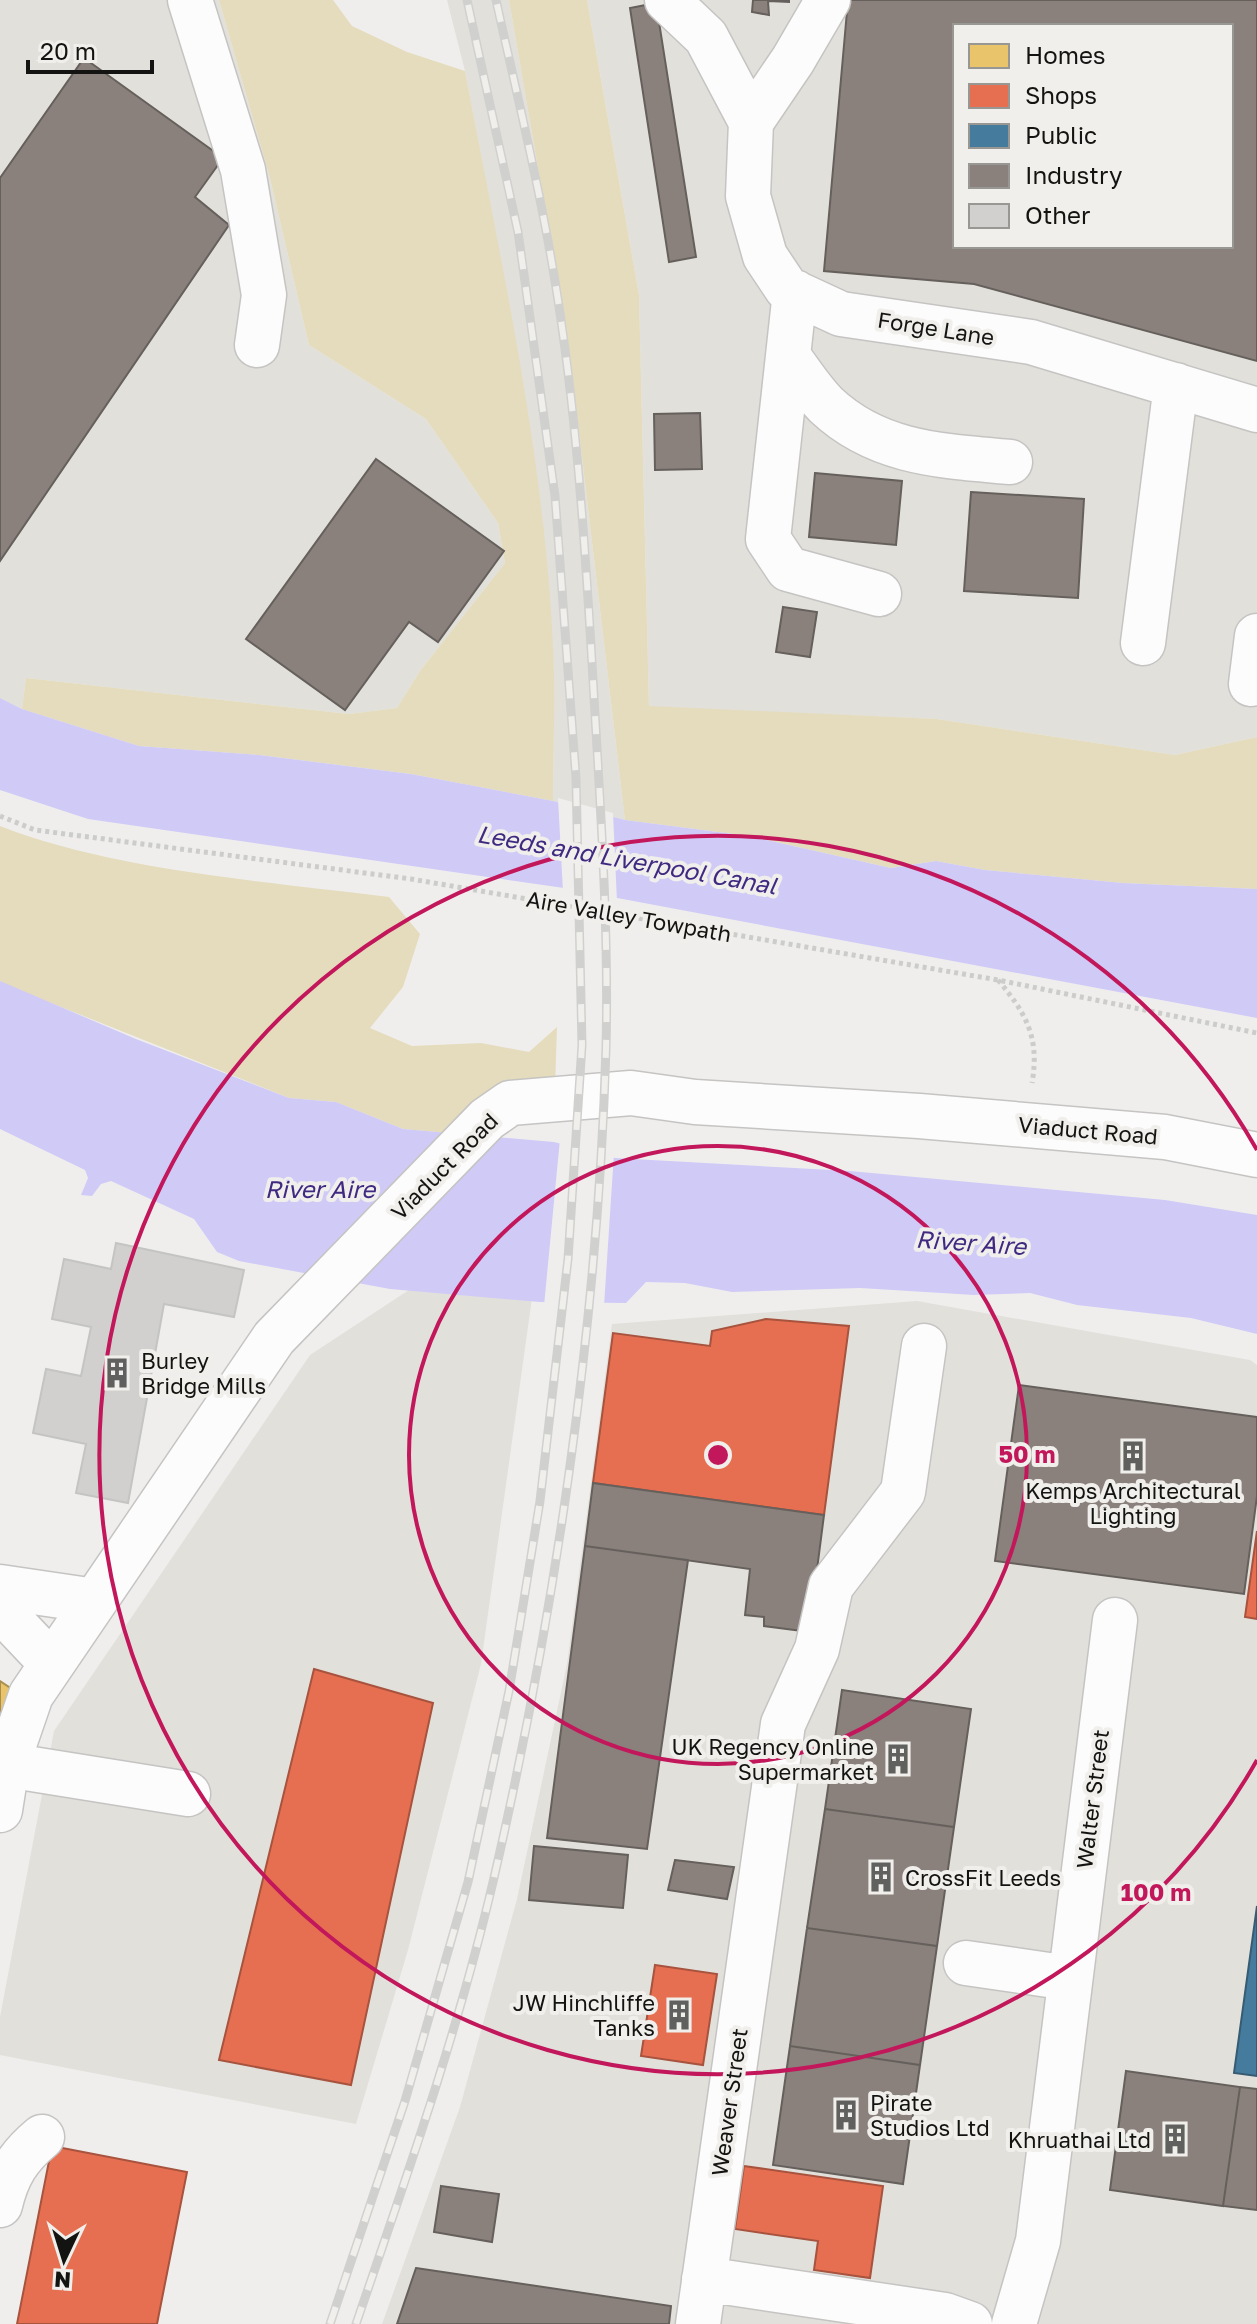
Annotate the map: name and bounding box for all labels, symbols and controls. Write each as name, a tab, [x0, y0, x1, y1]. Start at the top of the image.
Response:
scale bar	[28, 24, 152, 74]
legend	[953, 24, 1233, 248]
text: 20 m	[40, 36, 96, 65]
text: Homes	[1025, 40, 1106, 69]
text: Shops	[1025, 80, 1097, 109]
text: Public	[1025, 120, 1097, 149]
text: Industry	[1025, 160, 1122, 189]
text: Other	[1025, 200, 1090, 229]
street label: Forge Lane	[876, 305, 996, 351]
water label: Leeds and Liverpool Canal	[475, 818, 780, 900]
street label: Aire Valley Towpath	[524, 885, 734, 947]
street label: Viaduct Road	[385, 1107, 503, 1225]
street label: Viaduct Road	[1017, 1110, 1159, 1150]
water label: River Aire	[265, 1174, 377, 1203]
water label: River Aire	[915, 1224, 1029, 1260]
place label: Burley Bridge Mills	[141, 1347, 266, 1399]
building icon: Burley Bridge Mills	[100, 1356, 134, 1390]
text: 50 m	[998, 1439, 1056, 1468]
building icon: Kemps Architectural Lighting	[1116, 1439, 1150, 1473]
centre of rings	[704, 1441, 732, 1469]
place label: Kemps Architectural Lighting	[1025, 1477, 1241, 1529]
street label: Walter Street	[1070, 1728, 1114, 1870]
place label: UK Regency Online Supermarket	[672, 1733, 874, 1785]
building icon: UK Regency Online Supermarket	[881, 1742, 915, 1776]
building icon: CrossFit Leeds	[864, 1860, 898, 1894]
place label: CrossFit Leeds	[905, 1864, 1061, 1891]
text: 100 m	[1121, 1877, 1191, 1906]
place label: JW Hinchliffe Tanks	[513, 1989, 655, 2041]
building icon: JW Hinchliffe Tanks	[662, 1998, 696, 2032]
street label: Weaver Street	[705, 2026, 753, 2178]
place label: Pirate Studios Ltd	[870, 2089, 990, 2141]
building icon: Pirate Studios Ltd	[829, 2098, 863, 2132]
building icon: Khruathai Ltd	[1158, 2122, 1192, 2156]
place label: Khruathai Ltd	[1008, 2126, 1151, 2153]
north arrow	[24, 2220, 104, 2300]
text: N	[53, 2266, 72, 2295]

